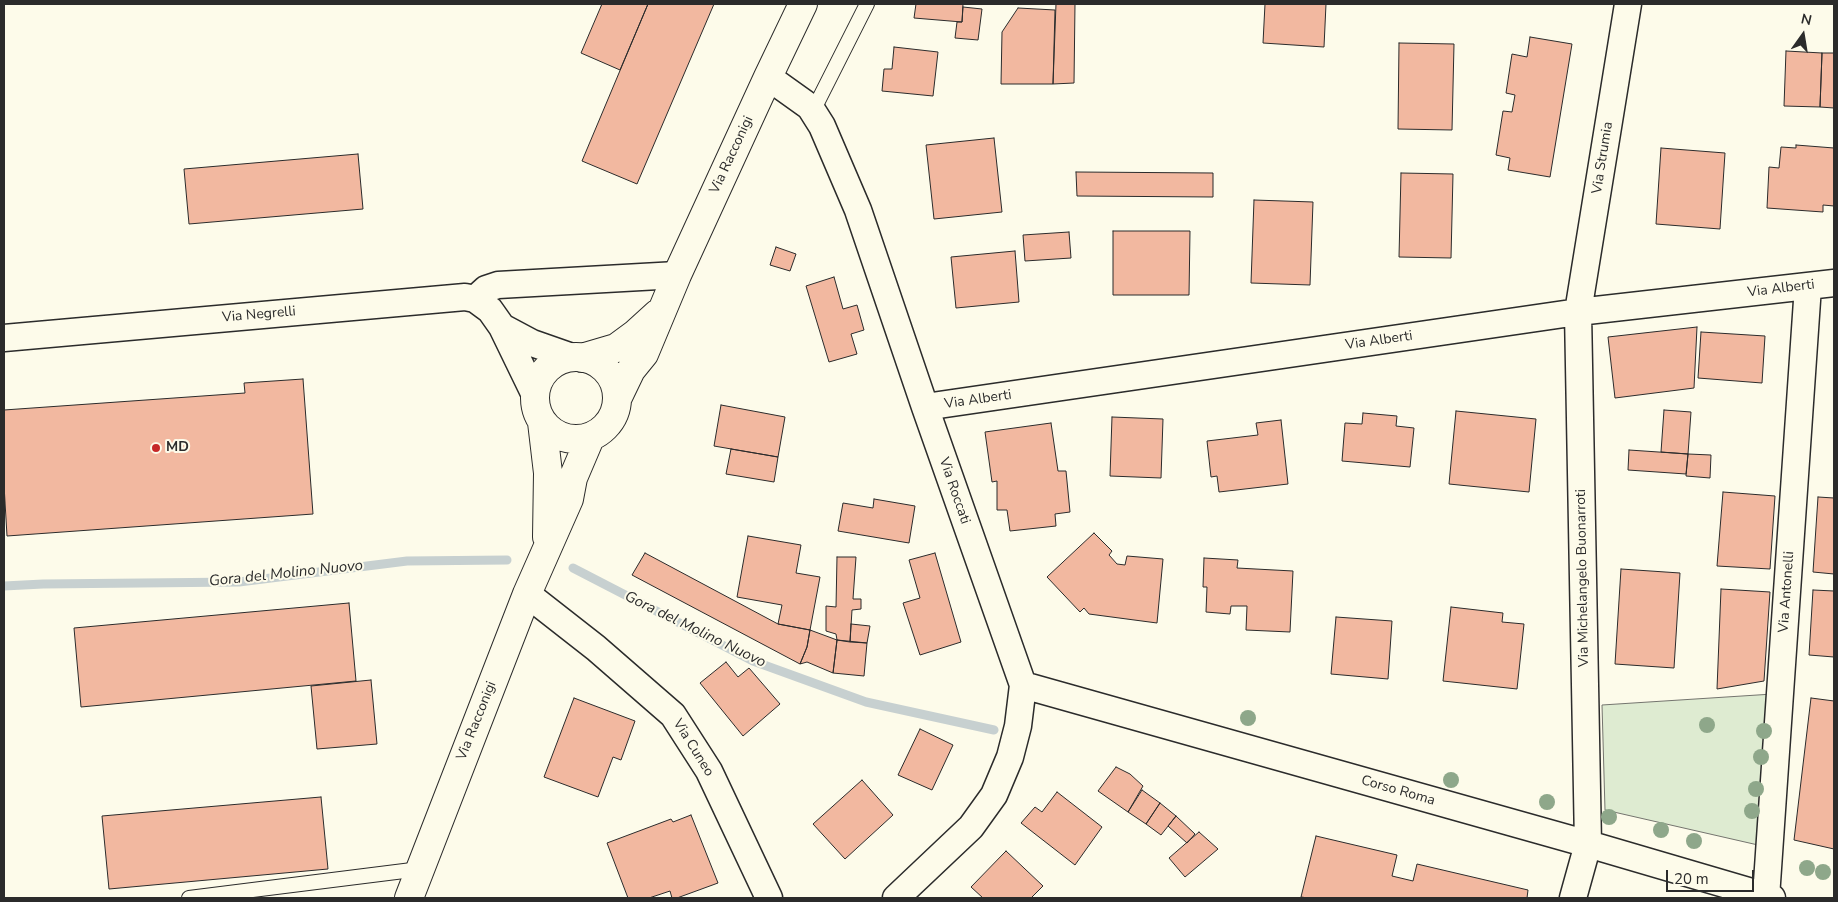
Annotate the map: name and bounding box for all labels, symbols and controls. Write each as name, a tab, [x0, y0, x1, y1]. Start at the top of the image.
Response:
text: N	[1799, 9, 1814, 30]
north arrow	[1778, 10, 1828, 60]
street label: Via Racconigi	[707, 113, 757, 197]
street label: Via Strumia	[1589, 121, 1617, 195]
street label: Via Alberti	[1747, 277, 1815, 301]
street label: Via Negrelli	[221, 303, 297, 327]
street label: Via Alberti	[1344, 328, 1414, 354]
street label: Via Alberti	[943, 387, 1013, 413]
place label: MD	[166, 440, 189, 456]
marker: MD	[150, 442, 162, 454]
street label: Via Roccati	[935, 456, 973, 526]
street label: Via Michelangelo Buonarroti	[1573, 489, 1593, 667]
street label: Via Antonelli	[1776, 551, 1798, 633]
water label: Gora del Molino Nuovo	[208, 557, 364, 591]
water label: Gora del Molino Nuovo	[621, 588, 769, 672]
street label: Via Racconigi	[454, 679, 500, 763]
street label: Via Cuneo	[669, 716, 717, 780]
street label: Corso Roma	[1359, 772, 1437, 810]
scale bar	[1668, 860, 1756, 892]
text: 20 m	[1674, 869, 1709, 889]

